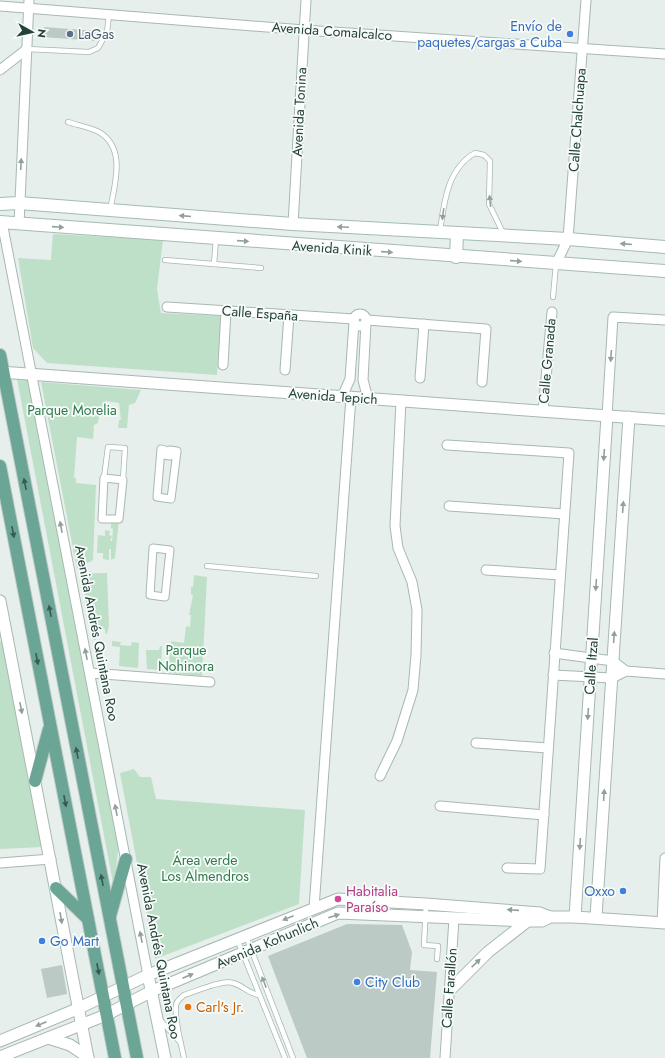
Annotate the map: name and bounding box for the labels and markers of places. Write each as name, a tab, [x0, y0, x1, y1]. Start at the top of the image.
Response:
place label: Envío de paquetes/cargas a Cuba	[417, 16, 562, 52]
place label: LaGas	[78, 24, 115, 44]
marker: LaGas	[65, 29, 75, 39]
marker: Envío de paquetes/cargas a Cuba	[565, 29, 575, 39]
place label: Habitalia Paraíso	[346, 881, 398, 917]
place label: Oxxo	[584, 881, 615, 901]
marker: Oxxo	[618, 886, 628, 896]
marker: Habitalia Paraíso	[333, 894, 343, 904]
place label: Go Mart	[50, 931, 100, 951]
marker: Go Mart	[37, 936, 47, 946]
place label: City Club	[365, 972, 420, 992]
marker: City Club	[352, 977, 362, 987]
place label: Carl's Jr.	[196, 997, 244, 1017]
marker: Carl's Jr.	[183, 1002, 193, 1012]

